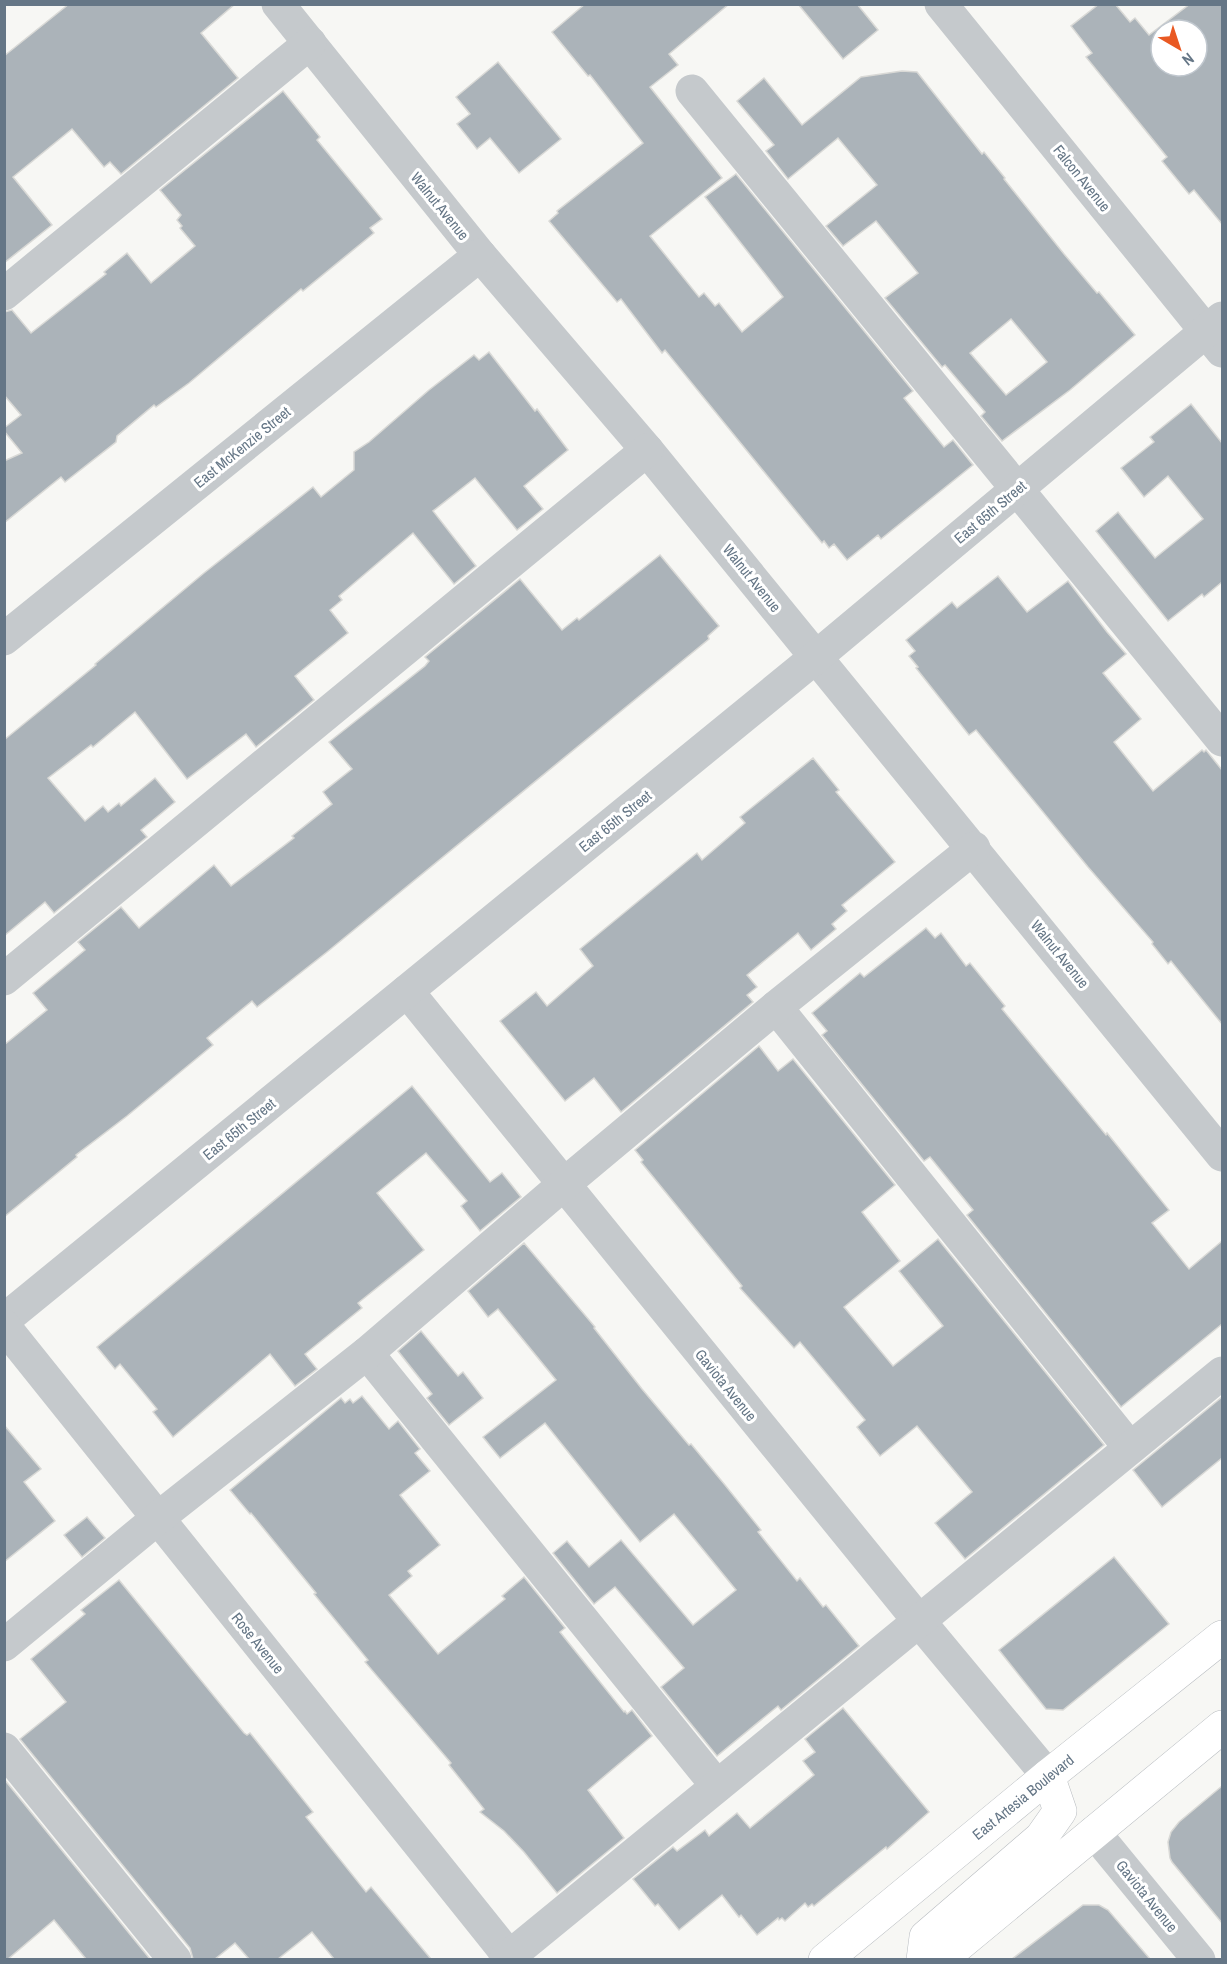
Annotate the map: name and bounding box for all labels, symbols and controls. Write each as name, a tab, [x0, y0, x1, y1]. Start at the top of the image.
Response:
north arrow	[1149, 18, 1209, 78]
text: N	[1178, 48, 1199, 71]
street label: Falcon Avenue	[1048, 140, 1116, 216]
street label: Walnut Avenue	[406, 167, 474, 245]
street label: East McKenzie Street	[189, 401, 295, 493]
street label: East 65th Street	[949, 475, 1031, 548]
street label: Walnut Avenue	[718, 539, 786, 617]
street label: East 65th Street	[574, 785, 656, 857]
street label: Walnut Avenue	[1026, 915, 1094, 993]
street label: East 65th Street	[198, 1093, 280, 1165]
street label: Gaviota Avenue	[690, 1344, 762, 1426]
street label: Rose Avenue	[227, 1608, 289, 1678]
street label: East Artesia Boulevard	[968, 1749, 1078, 1845]
street label: Gaviota Avenue	[1111, 1855, 1183, 1937]

